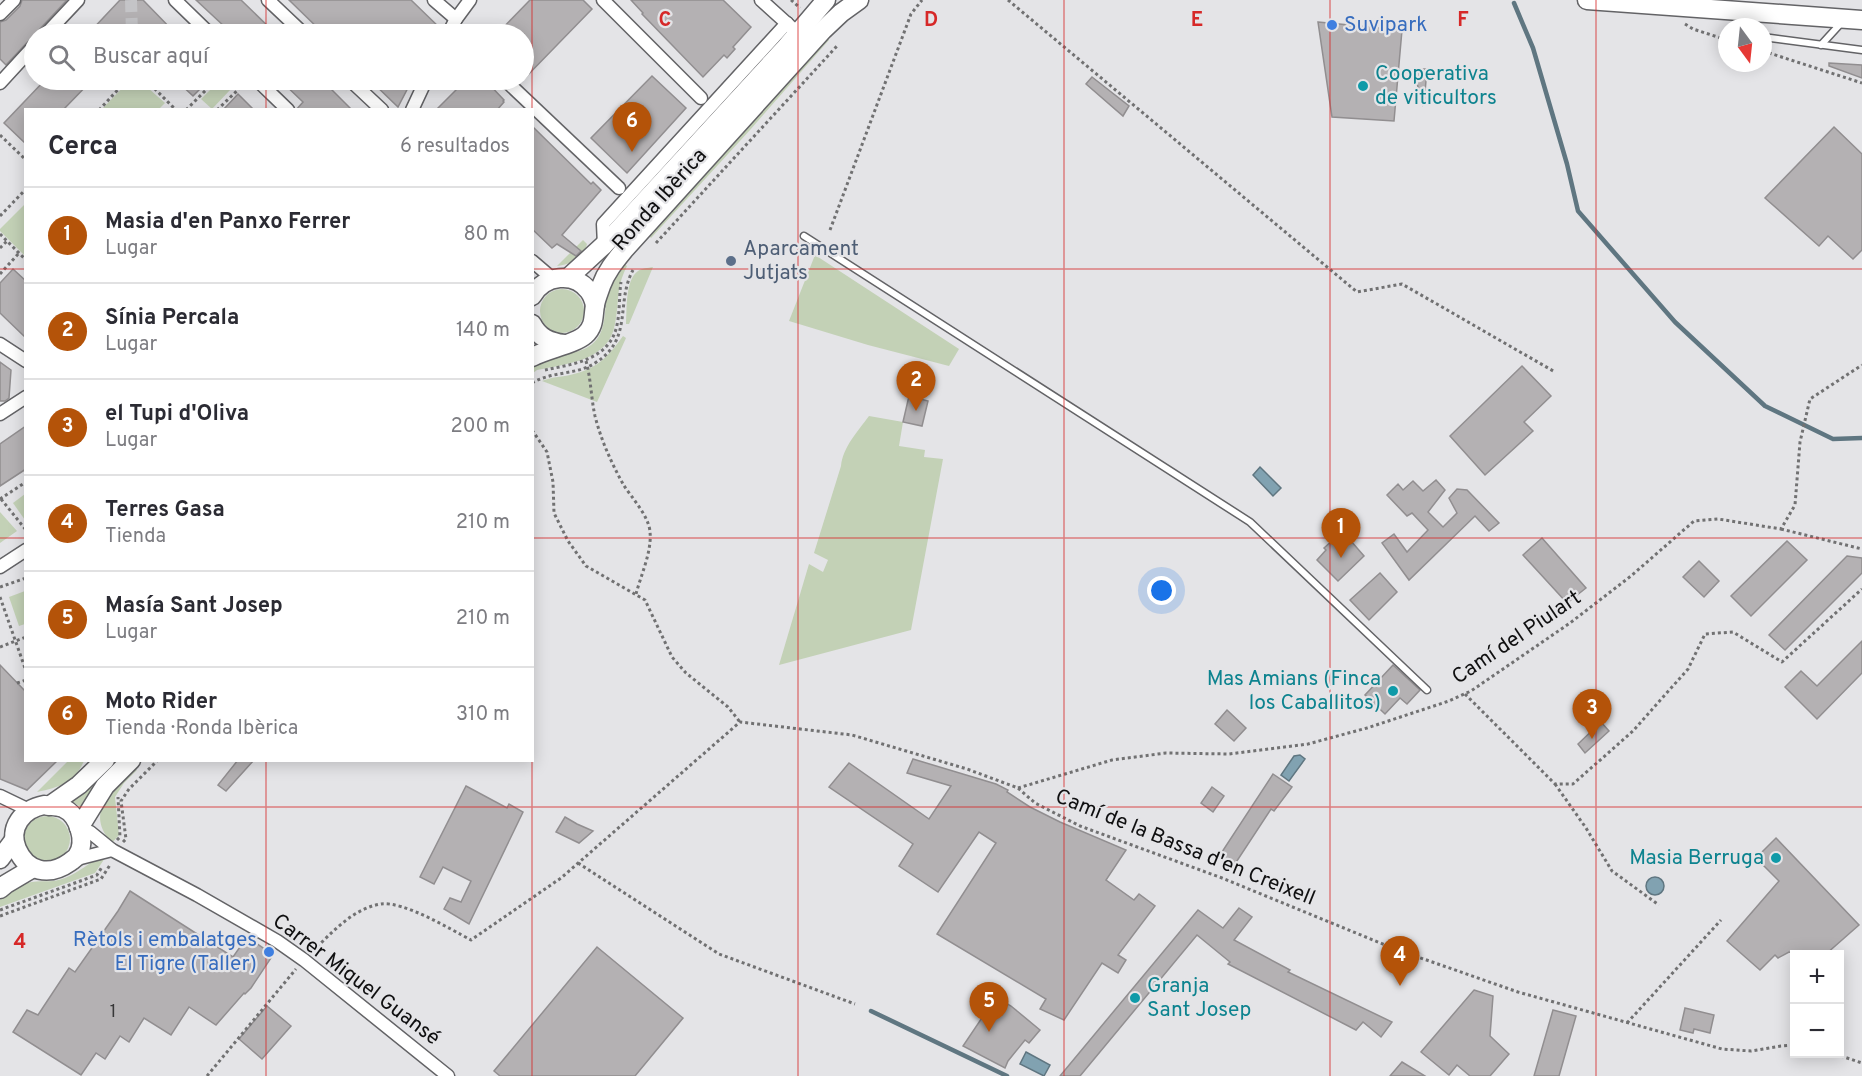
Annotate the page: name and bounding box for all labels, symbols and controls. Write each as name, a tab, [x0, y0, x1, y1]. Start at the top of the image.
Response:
text: C	[659, 8, 671, 34]
text: D	[924, 8, 938, 34]
text: E	[1191, 8, 1203, 34]
text: F	[1457, 8, 1469, 34]
place label: Suvipark	[1344, 12, 1427, 39]
marker: Suvipark	[1325, 18, 1339, 32]
north arrow	[1718, 18, 1772, 72]
search box	[24, 24, 534, 90]
icon: search	[45, 41, 78, 74]
text: Buscar aquí	[93, 44, 209, 71]
place label: Cooperativa de viticultors	[1375, 61, 1497, 112]
marker: Cooperativa de viticultors	[1356, 79, 1370, 93]
pin: 6	[612, 102, 652, 152]
text: Cerca	[48, 131, 118, 164]
text: 6 resultados	[400, 134, 510, 160]
street label: Ronda Ibèrica	[607, 143, 713, 257]
text: Masia d'en Panxo Ferrer	[105, 209, 350, 236]
text: 1	[64, 222, 72, 248]
text: 80 m	[464, 222, 510, 248]
text: Lugar	[105, 236, 157, 262]
place label: Aparcament Jutjats	[743, 236, 859, 287]
marker: Aparcament Jutjats	[724, 254, 738, 268]
text: Sínia Percala	[105, 305, 239, 332]
text: 2	[61, 318, 74, 344]
text: 140 m	[456, 318, 510, 344]
text: Lugar	[105, 332, 157, 358]
pin: 2	[896, 362, 936, 411]
text: el Tupi d'Oliva	[105, 401, 249, 428]
text: 3	[62, 414, 74, 440]
text: 200 m	[451, 414, 510, 440]
text: Lugar	[105, 428, 157, 454]
text: Terres Gasa	[105, 497, 225, 524]
pin: 1	[1322, 508, 1360, 558]
text: 4	[61, 510, 74, 536]
text: 210 m	[456, 510, 510, 536]
text: Tienda	[105, 524, 166, 550]
your location	[1147, 576, 1176, 605]
street label: Camí del Piulart	[1447, 585, 1587, 691]
text: Masía Sant Josep	[105, 593, 283, 620]
text: 5	[61, 606, 74, 632]
text: 210 m	[456, 606, 510, 632]
text: Lugar	[105, 620, 157, 646]
place label: Mas Amians (Finca los Caballitos)	[1207, 666, 1381, 717]
marker: Mas Amians (Finca los Caballitos)	[1386, 684, 1400, 698]
text: Moto Rider	[105, 689, 217, 716]
pin: 3	[1572, 690, 1612, 739]
text: 6	[61, 702, 74, 728]
text: 310 m	[456, 702, 510, 728]
text: Tienda · Ronda Ibèrica	[105, 716, 298, 742]
street label: Camí de la Bassa d'en Creixell	[1051, 783, 1319, 913]
place label: Masia Berruga	[1629, 845, 1764, 872]
marker: Masia Berruga	[1769, 851, 1783, 865]
street label: Carrer Miquel Guansé	[267, 908, 445, 1052]
place label: Rètols i embalatges El Tigre (Taller)	[73, 927, 257, 978]
text: 4	[14, 930, 26, 956]
pin: 4	[1380, 936, 1420, 986]
marker: Rètols i embalatges El Tigre (Taller)	[262, 945, 276, 959]
map controls	[1790, 950, 1844, 1058]
button: +	[1790, 950, 1844, 1004]
place label: Granja Sant Josep	[1147, 973, 1251, 1024]
pin: 5	[970, 982, 1008, 1032]
marker: Granja Sant Josep	[1128, 991, 1142, 1005]
house number: 1	[110, 1001, 116, 1024]
button: −	[1790, 1004, 1844, 1058]

